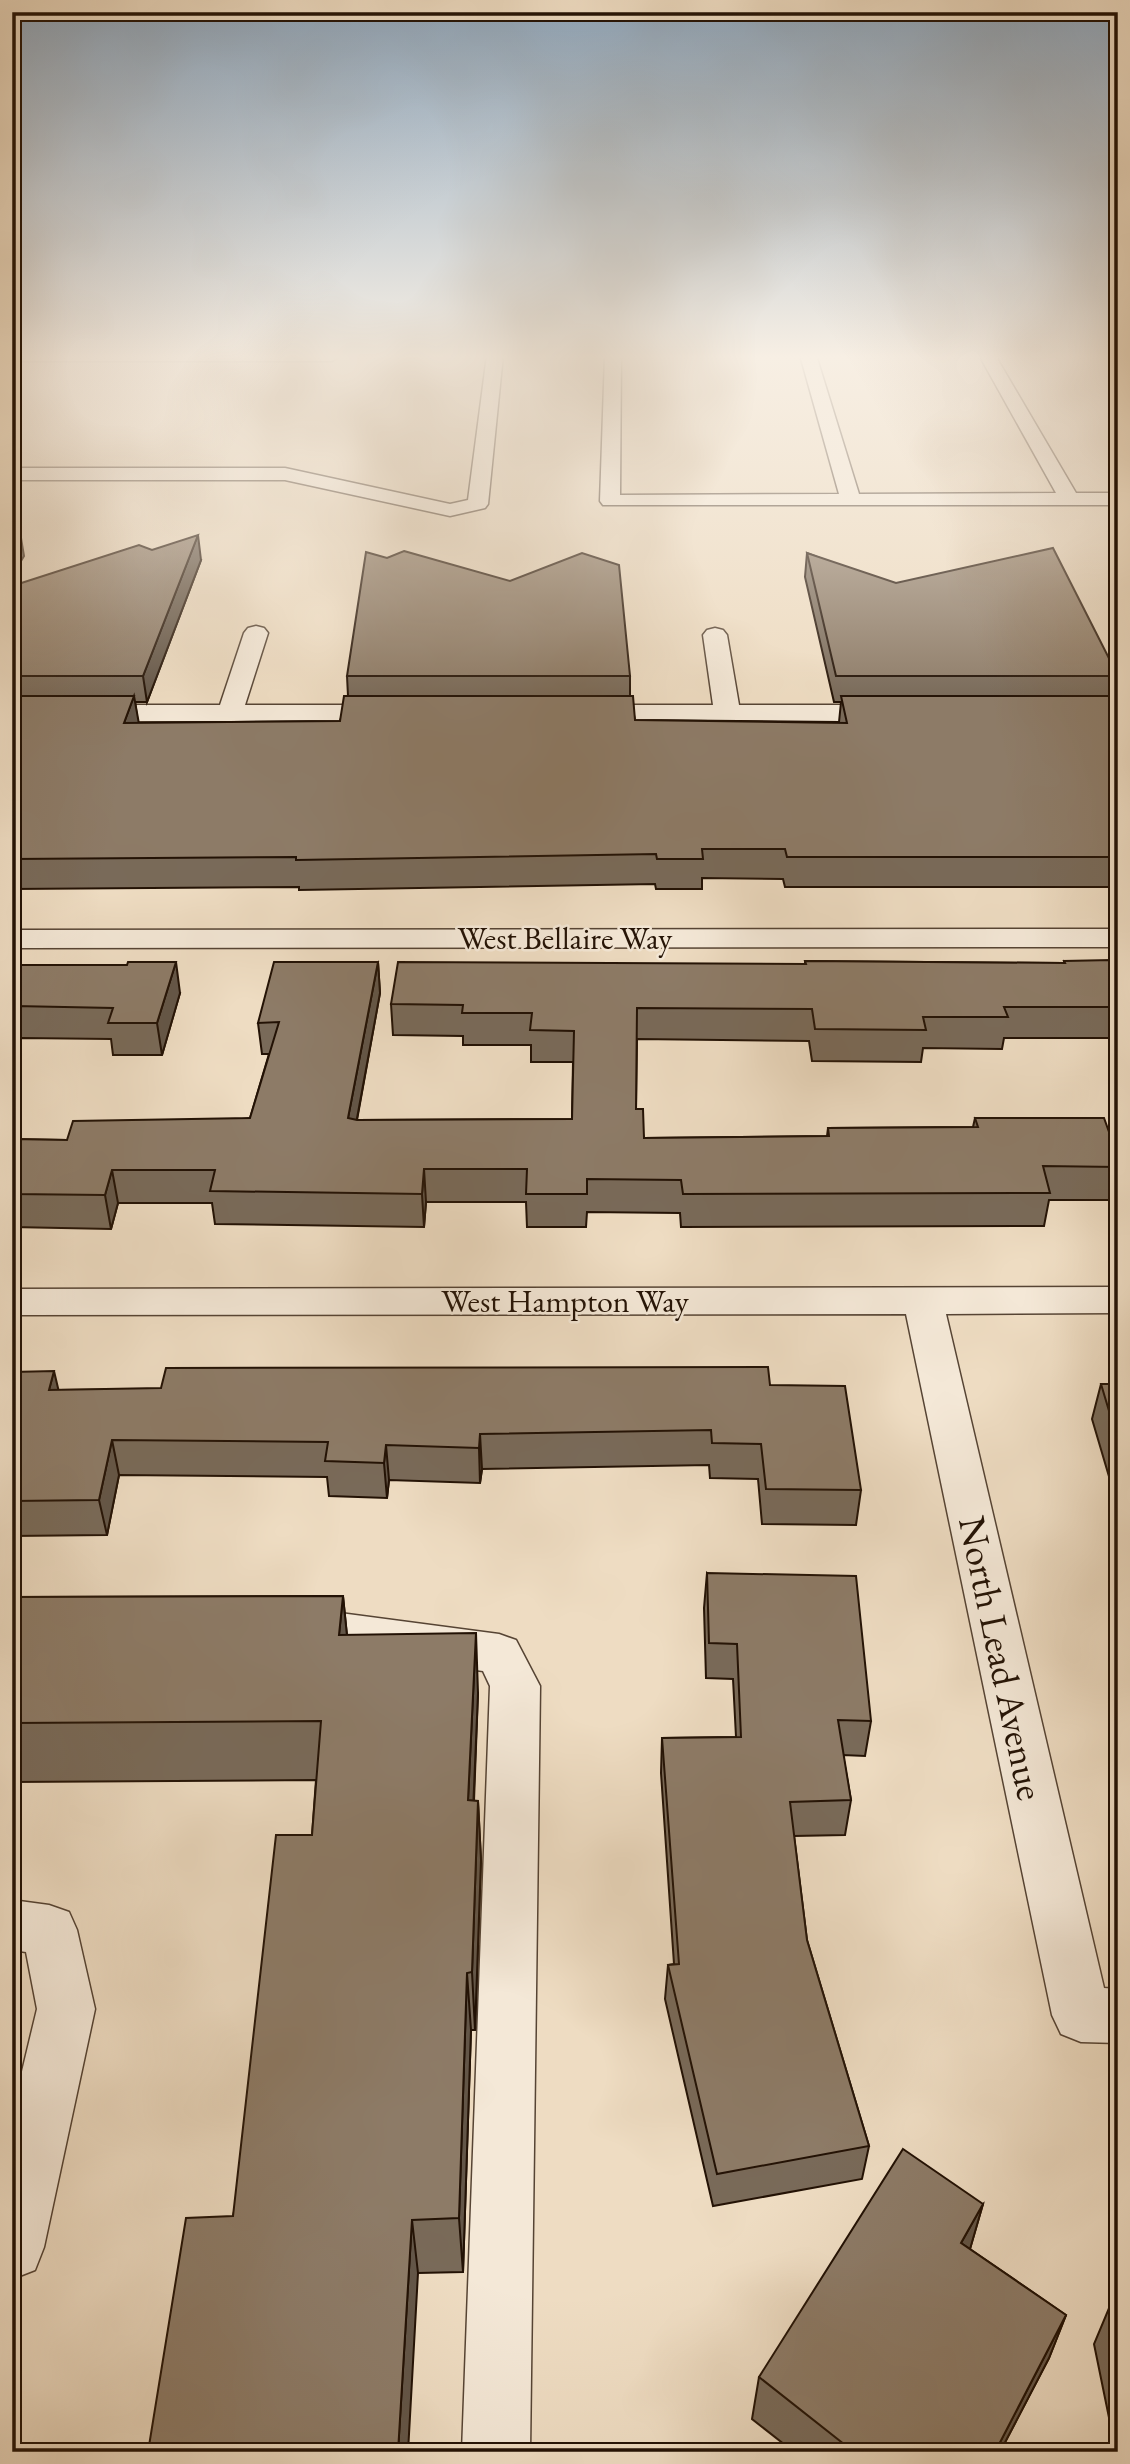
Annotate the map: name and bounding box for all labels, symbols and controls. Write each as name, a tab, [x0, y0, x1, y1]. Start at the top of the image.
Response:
street label: West Bellaire Way	[458, 917, 673, 959]
street label: West Hampton Way	[441, 1280, 690, 1322]
street label: North Lead Avenue	[948, 1512, 1056, 1804]

